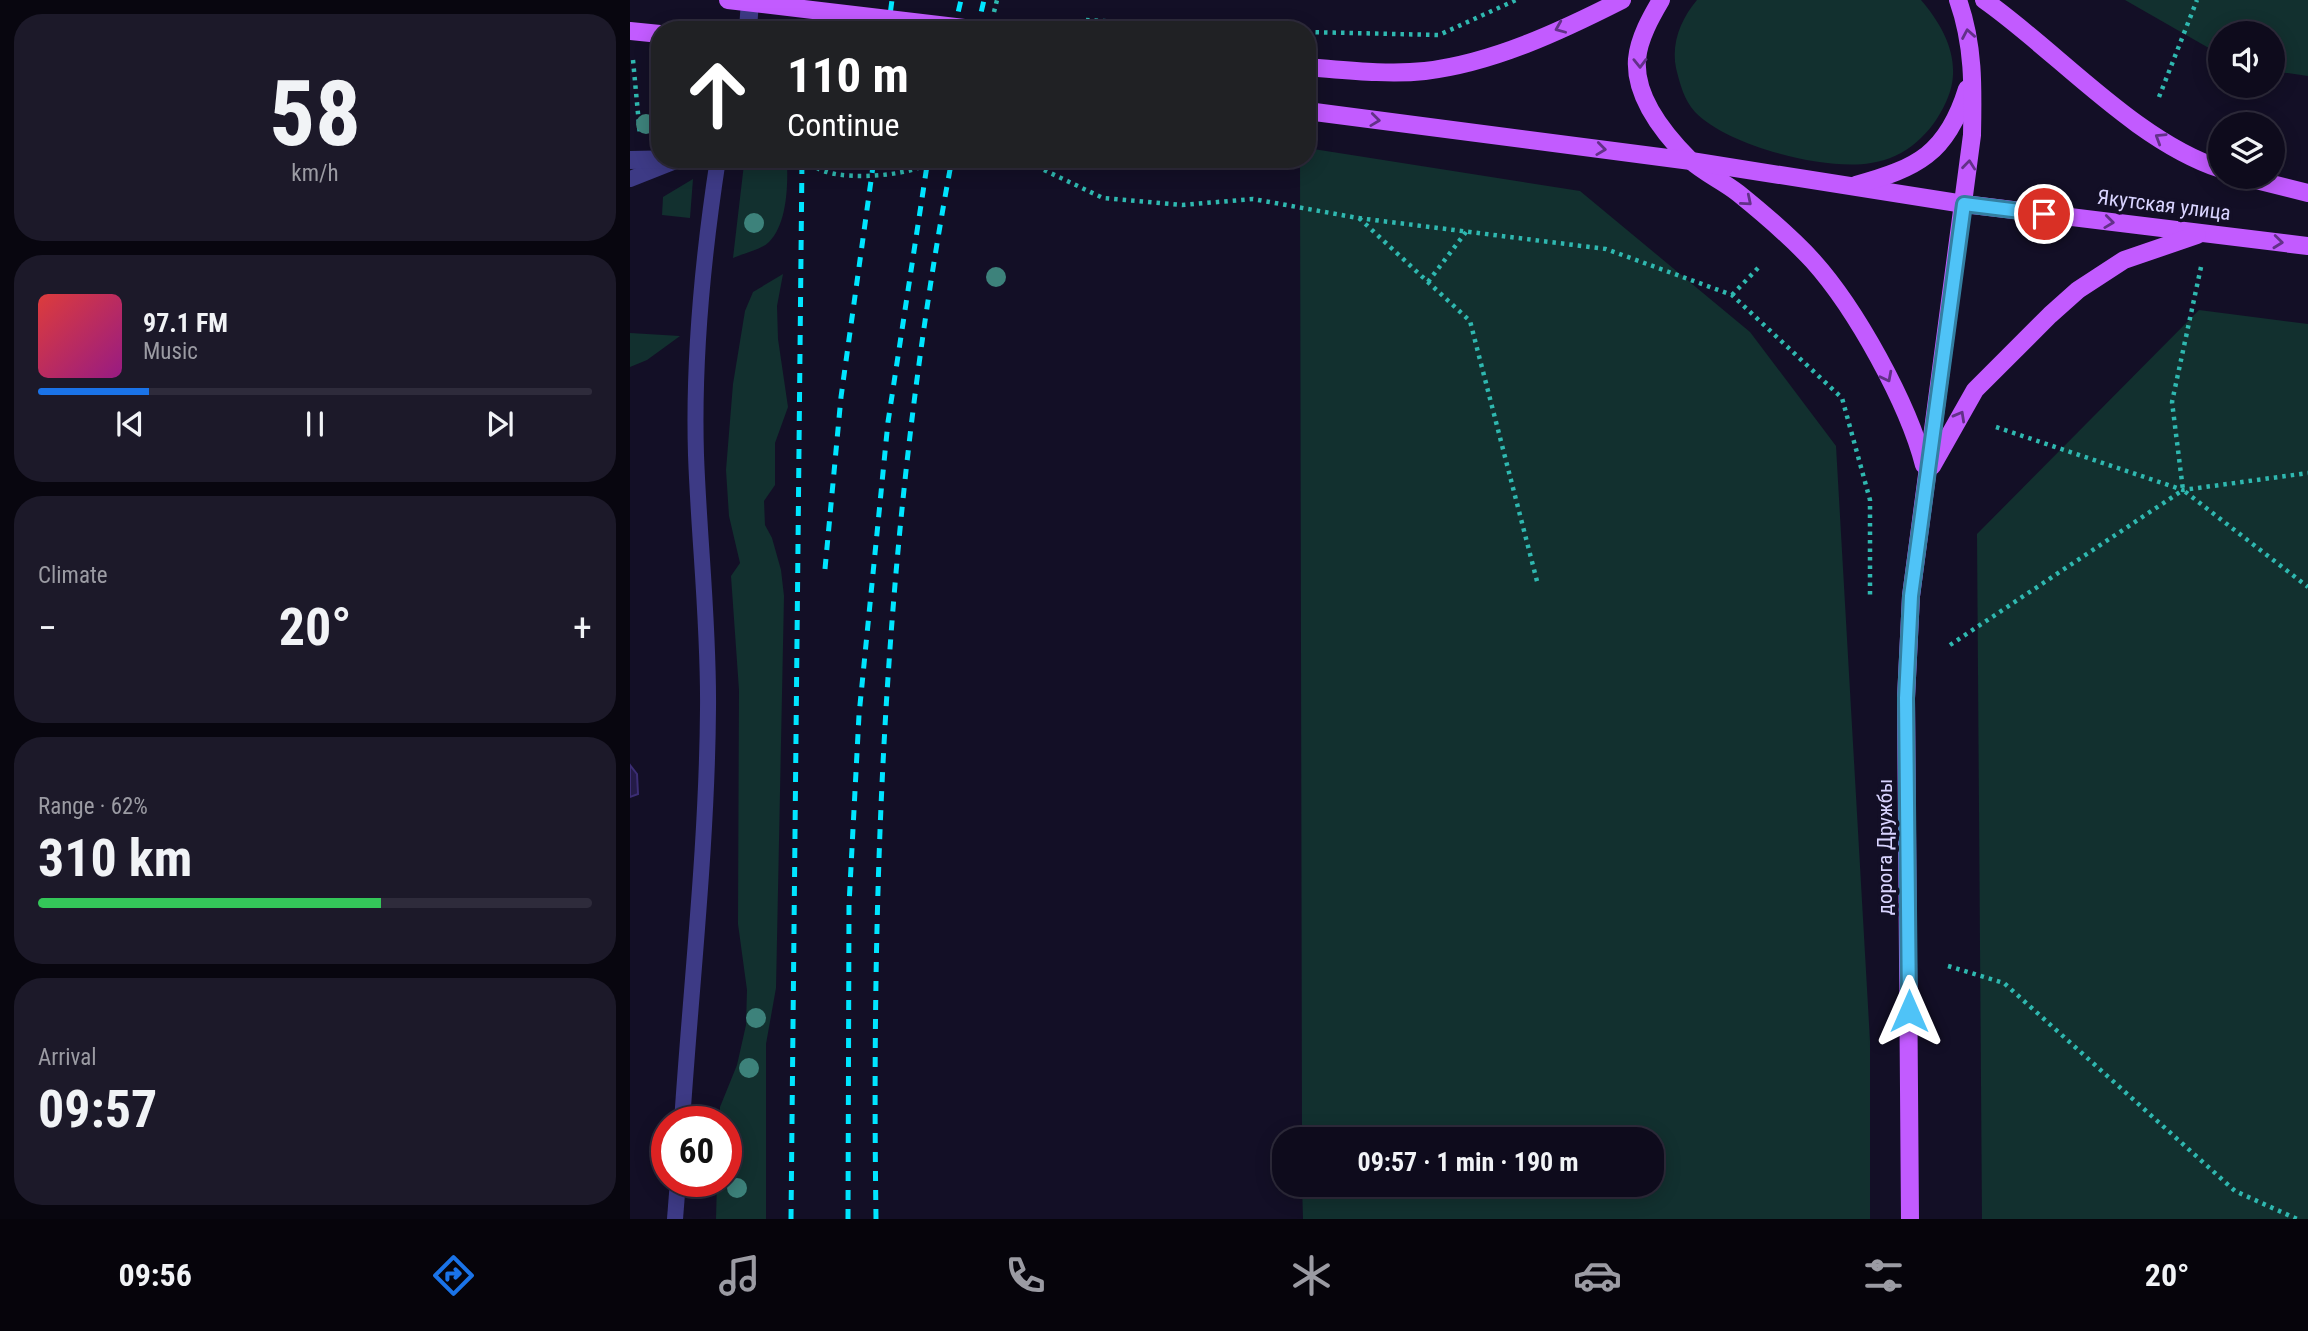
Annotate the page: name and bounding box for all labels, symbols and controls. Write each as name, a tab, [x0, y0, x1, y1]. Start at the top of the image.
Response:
one-way arrow	[1554, 20, 1566, 34]
map controls	[2208, 21, 2285, 189]
button: sound	[2208, 21, 2285, 98]
one-way arrow	[1961, 28, 1976, 40]
text: 110 m	[787, 47, 909, 104]
icon: ahead	[672, 49, 763, 140]
one-way arrow	[1632, 58, 1648, 69]
text: 58	[269, 61, 361, 167]
text: Continue	[787, 106, 899, 144]
one-way arrow	[1369, 112, 1381, 127]
button: layers	[2208, 112, 2285, 189]
one-way arrow	[2155, 133, 2168, 146]
one-way arrow	[1595, 142, 1606, 157]
one-way arrow	[1961, 159, 1976, 171]
text: km/h	[291, 160, 339, 187]
pin	[2014, 184, 2074, 244]
street label: Якутская улица	[2096, 185, 2232, 225]
one-way arrow	[1739, 192, 1751, 205]
icon: arrive	[2025, 195, 2063, 233]
one-way arrow	[2104, 214, 2115, 229]
one-way arrow	[2272, 235, 2284, 250]
text: 97.1 FM	[143, 308, 228, 338]
text: Music	[143, 338, 198, 365]
one-way arrow	[1878, 370, 1892, 382]
icon: previous	[111, 405, 149, 443]
icon: pause	[296, 405, 334, 443]
icon: next	[481, 405, 519, 443]
one-way arrow	[1952, 411, 1965, 423]
text: Climate	[38, 562, 108, 589]
text: 20°	[279, 597, 351, 658]
text: −	[38, 606, 57, 650]
text: +	[573, 606, 592, 650]
street label: дорога Дружбы	[1873, 779, 1897, 915]
text: Range · 62%	[38, 793, 148, 820]
text: 310 km	[38, 828, 192, 889]
position arrow	[1872, 974, 1946, 1048]
text: Arrival	[38, 1044, 97, 1071]
text: 09:57	[38, 1079, 157, 1140]
speed limit sign: 60	[651, 1106, 742, 1197]
text: 09:57 · 1 min · 190 m	[1358, 1147, 1578, 1177]
icon: directions	[429, 1251, 478, 1300]
icon: music	[715, 1251, 764, 1300]
icon: phone	[1001, 1251, 1050, 1300]
icon: climate	[1287, 1251, 1336, 1300]
icon: car	[1573, 1251, 1622, 1300]
icon: filters	[1859, 1251, 1908, 1300]
text: 09:56	[118, 1256, 192, 1294]
text: 20°	[2145, 1256, 2189, 1294]

